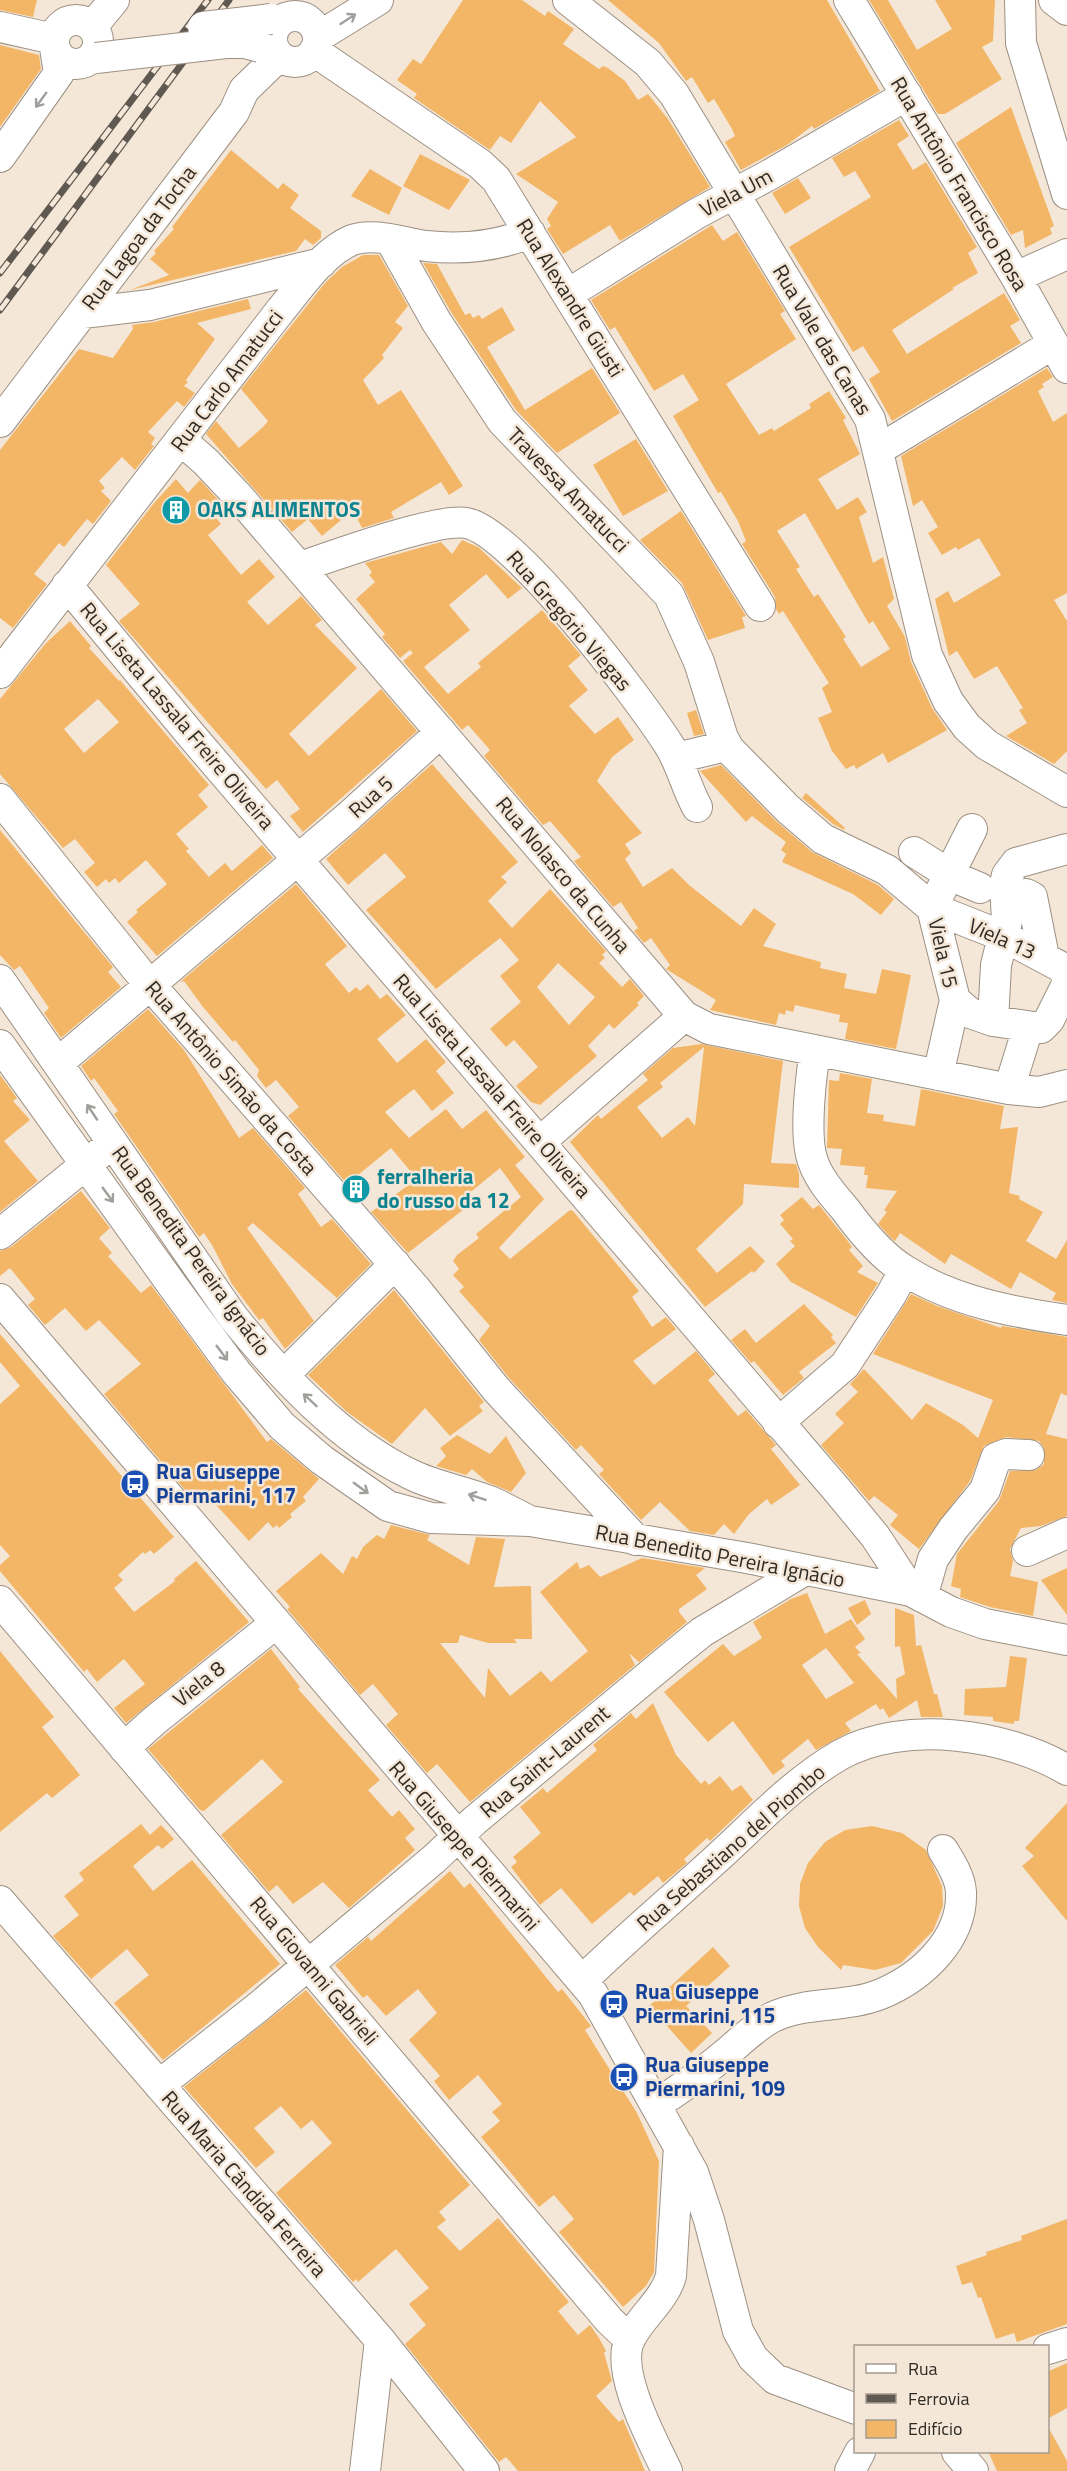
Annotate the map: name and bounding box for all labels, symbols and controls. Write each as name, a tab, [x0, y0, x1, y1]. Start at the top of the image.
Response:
one-way arrow	[339, 13, 356, 25]
street label: Rua Antônio Francisco Rosa	[883, 70, 1037, 297]
one-way arrow	[35, 92, 47, 108]
street label: Rua Lagoa da Tocha	[73, 158, 204, 317]
street label: Viela Um	[693, 160, 778, 225]
street label: Rua Alexandre Giusti	[509, 212, 633, 383]
street label: Rua Vale das Canas	[765, 258, 881, 421]
street label: Rua Carlo Amatucci	[162, 303, 290, 458]
street label: Travessa Amatucci	[500, 419, 637, 559]
place label: OAKS ALIMENTOS	[197, 493, 360, 525]
building icon: OAKS ALIMENTOS	[160, 494, 192, 526]
street label: Rua Gregório Viegas	[499, 543, 640, 698]
street label: Rua Liseta Lassala Freire Oliveira	[73, 595, 283, 837]
street label: Rua 5	[341, 767, 400, 825]
street label: Rua Nolasco da Cunha	[489, 789, 639, 960]
street label: Viela 13	[963, 909, 1041, 967]
street label: Viela 15	[920, 915, 968, 991]
street label: Rua Liseta Lassala Freire Oliveira	[386, 966, 600, 1205]
street label: Rua Antônio Simão da Costa	[138, 973, 326, 1182]
one-way arrow	[85, 1104, 97, 1121]
street label: Rua Benedita Pereira Ignácio	[105, 1139, 279, 1362]
place label: ferralheria do russo da 12	[377, 1160, 510, 1216]
building icon: ferralheria do russo da 12	[340, 1173, 372, 1205]
one-way arrow	[102, 1186, 114, 1202]
one-way arrow	[216, 1344, 228, 1360]
one-way arrow	[303, 1393, 318, 1407]
place label: Rua Giuseppe Piermarini, 117	[156, 1455, 296, 1511]
bus stop icon: Rua Giuseppe Piermarini, 117	[119, 1468, 151, 1500]
one-way arrow	[352, 1482, 368, 1495]
one-way arrow	[468, 1491, 487, 1502]
street label: Rua Benedito Pereira Ignácio	[593, 1515, 848, 1595]
street label: Viela 8	[165, 1652, 232, 1714]
street label: Rua Saint-Laurent	[472, 1697, 617, 1825]
street label: Rua Giuseppe Piermarini	[382, 1753, 548, 1937]
street label: Rua Sebastiano del Piombo	[629, 1756, 832, 1938]
street label: Rua Giovanni Gabrieli	[243, 1889, 387, 2052]
place label: Rua Giuseppe Piermarini, 115	[635, 1975, 775, 2031]
bus stop icon: Rua Giuseppe Piermarini, 115	[598, 1988, 630, 2020]
place label: Rua Giuseppe Piermarini, 109	[645, 2048, 785, 2104]
bus stop icon: Rua Giuseppe Piermarini, 109	[608, 2061, 640, 2093]
street label: Rua Maria Cândida Ferreira	[155, 2083, 335, 2284]
legend	[854, 2345, 1049, 2453]
text: Rua	[908, 2355, 938, 2382]
text: Ferrovia	[908, 2385, 969, 2412]
text: Edifício	[908, 2415, 962, 2442]

